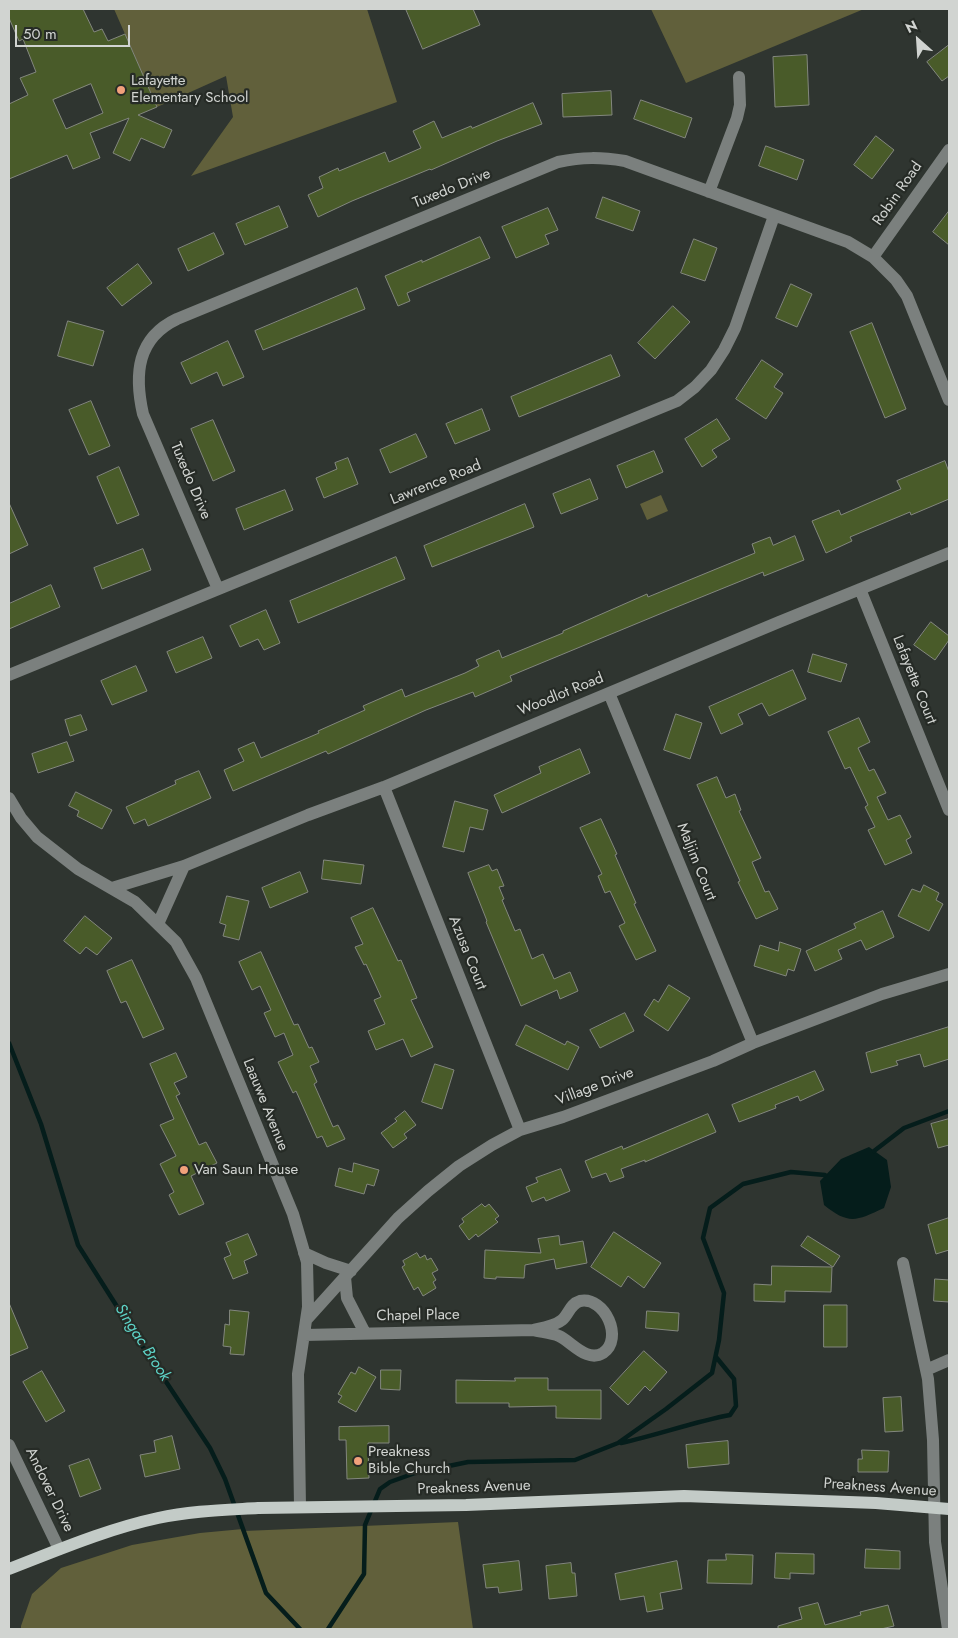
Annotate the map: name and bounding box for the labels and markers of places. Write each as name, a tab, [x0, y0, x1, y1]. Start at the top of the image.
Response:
place label: Lafayette Elementary School	[131, 72, 248, 107]
marker: Lafayette Elementary School	[115, 84, 127, 96]
place label: Van Saun House	[194, 1161, 298, 1179]
marker: Van Saun House	[178, 1164, 190, 1176]
place label: Preakness Bible Church	[368, 1443, 450, 1478]
marker: Preakness Bible Church	[352, 1455, 364, 1467]

